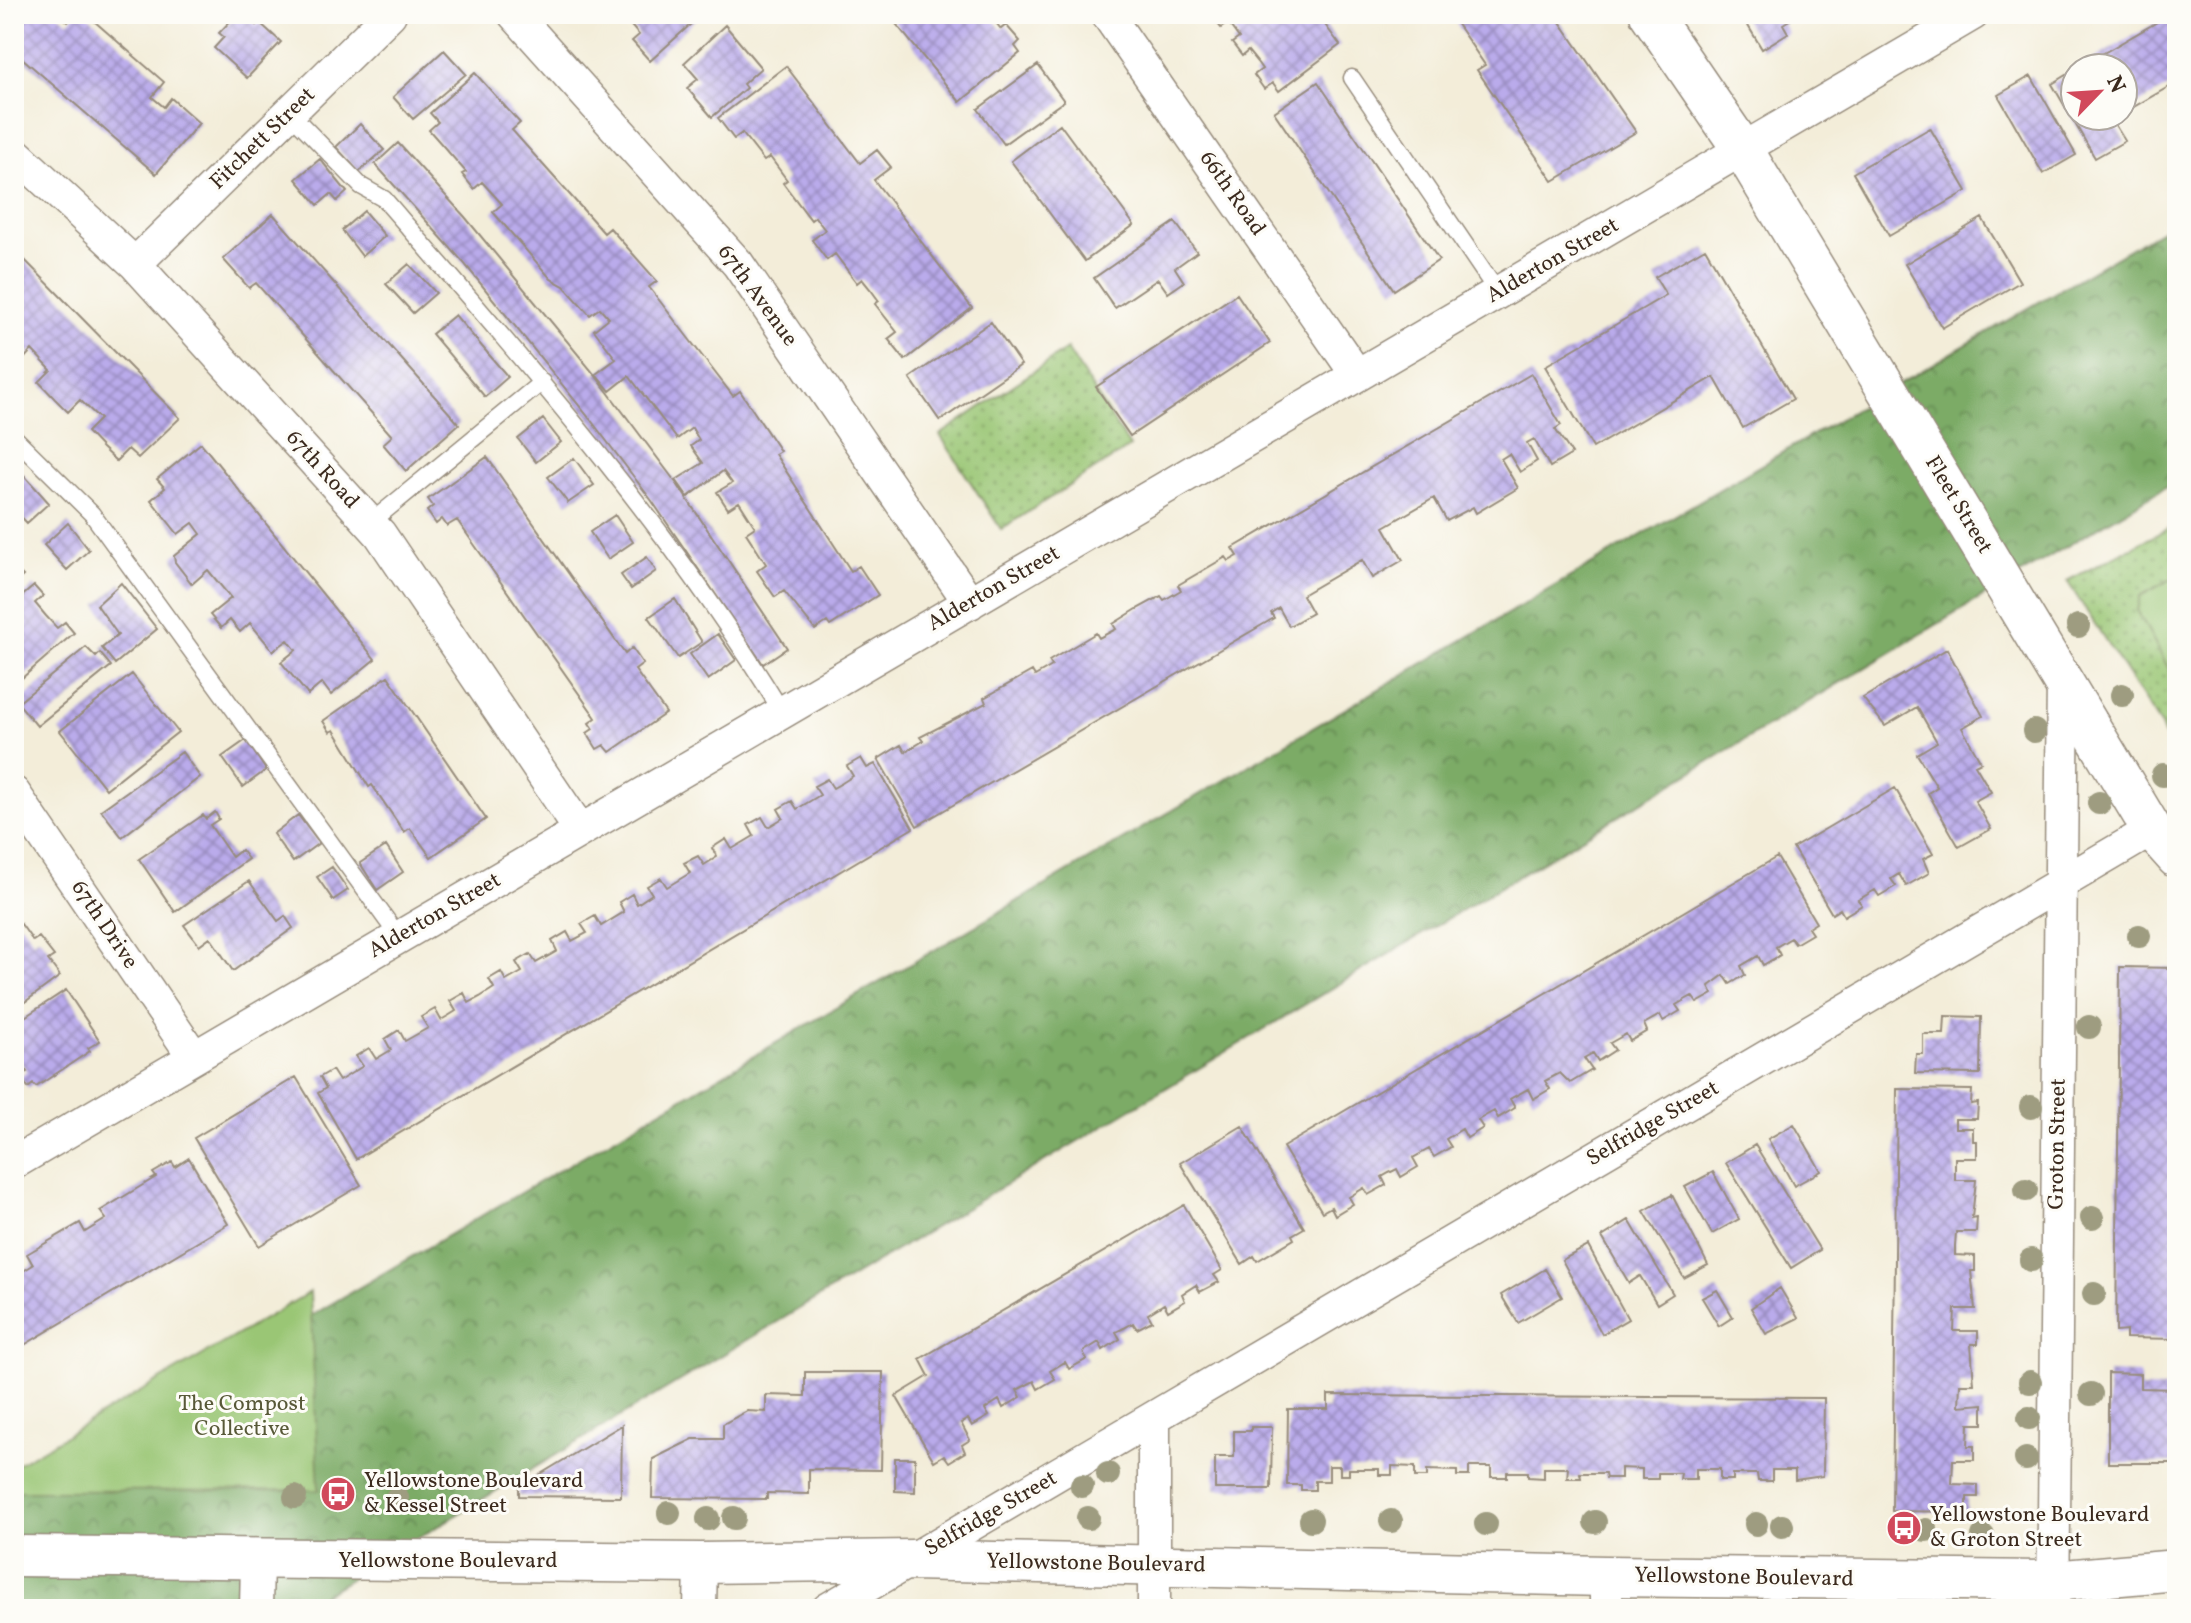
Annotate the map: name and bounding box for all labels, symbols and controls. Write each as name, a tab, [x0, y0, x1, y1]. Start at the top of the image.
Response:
north arrow	[2059, 52, 2139, 132]
text: N	[2097, 71, 2132, 98]
street label: Fitchett Street	[203, 80, 323, 197]
street label: 66th Road	[1191, 145, 1273, 243]
street label: Alderton Street	[1481, 210, 1625, 312]
street label: 67th Avenue	[709, 239, 805, 353]
street label: 67th Road	[278, 424, 366, 516]
street label: Fleet Street	[1916, 450, 2000, 560]
street label: Alderton Street	[922, 538, 1066, 640]
street label: Alderton Street	[363, 865, 507, 967]
street label: 67th Drive	[63, 875, 145, 975]
street label: Selfridge Street	[1581, 1073, 1725, 1175]
street label: Groton Street	[2041, 1078, 2075, 1210]
park label: The Compost Collective	[178, 1389, 306, 1445]
street label: Selfridge Street	[919, 1463, 1063, 1565]
place label: Yellowstone Boulevard & Kessel Street	[364, 1466, 583, 1522]
bus stop icon: Yellowstone Boulevard & Kessel Street	[319, 1475, 357, 1513]
place label: Yellowstone Boulevard & Groton Street	[1930, 1500, 2149, 1556]
bus stop icon: Yellowstone Boulevard & Groton Street	[1885, 1509, 1923, 1547]
street label: Yellowstone Boulevard	[338, 1546, 558, 1577]
street label: Yellowstone Boulevard	[986, 1547, 1206, 1581]
street label: Yellowstone Boulevard	[1634, 1561, 1854, 1595]

